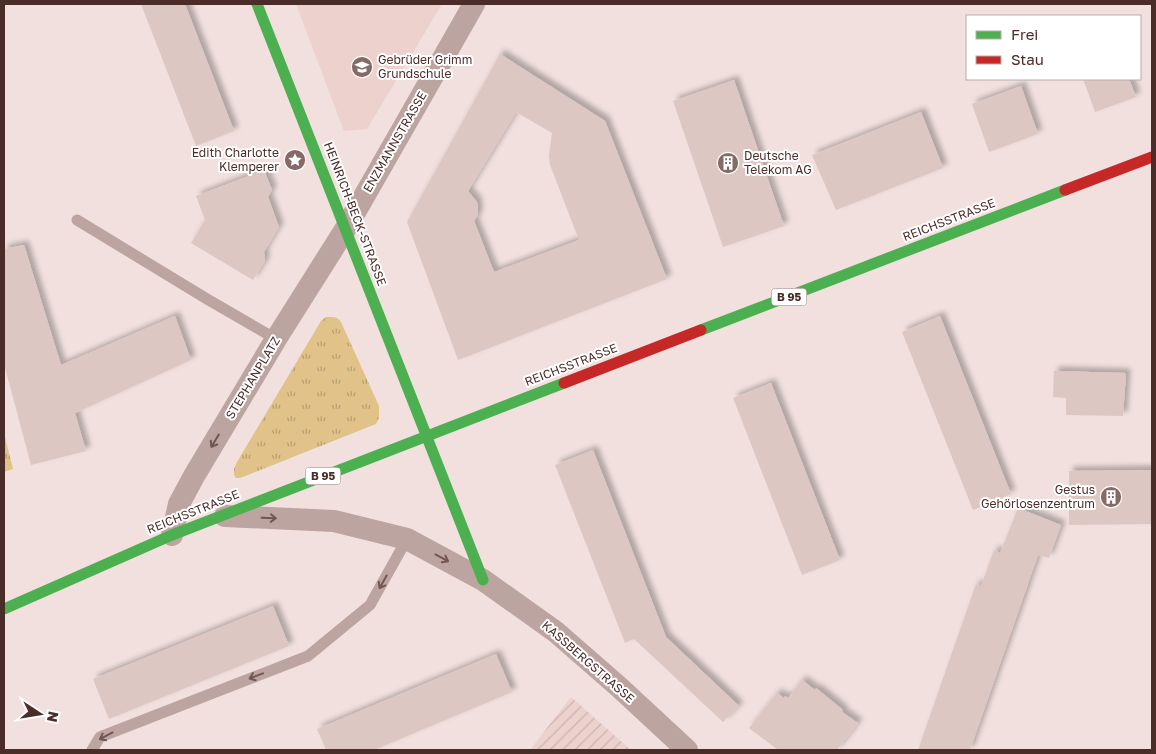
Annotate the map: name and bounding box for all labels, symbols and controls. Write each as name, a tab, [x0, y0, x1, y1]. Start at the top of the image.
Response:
legend	[966, 15, 1141, 80]
text: Frei	[1011, 25, 1038, 43]
text: Stau	[1011, 50, 1044, 68]
place label: Gebrüder Grimm Grundschule	[378, 52, 472, 81]
school or university icon: Gebrüder Grimm Grundschule	[350, 55, 374, 79]
street label: ENZMANNSTRASSE	[360, 89, 430, 195]
street label: HEINRICH-BECK-STRASSE	[321, 140, 390, 288]
place label: Edith Charlotte Klemperer	[192, 145, 279, 174]
place icon: Edith Charlotte Klemperer	[283, 148, 307, 172]
place label: Deutsche Telekom AG	[744, 148, 812, 177]
building icon: Deutsche Telekom AG	[716, 151, 740, 175]
street label: REICHSSTRASSE	[900, 195, 997, 244]
road number: B 95	[772, 288, 806, 306]
street label: STEPHANPLATZ	[222, 334, 283, 422]
street label: REICHSSTRASSE	[522, 340, 619, 389]
one-way arrow	[209, 434, 219, 448]
road number: B 95	[306, 468, 340, 484]
place label: Gestus Gehörlosenzentrum	[981, 482, 1095, 511]
building icon: Gestus Gehörlosenzentrum	[1099, 485, 1123, 509]
street label: REICHSSTRASSE	[145, 486, 241, 537]
one-way arrow	[260, 513, 276, 523]
one-way arrow	[434, 553, 448, 563]
one-way arrow	[378, 574, 388, 588]
street label: KASSBERGSTRASSE	[539, 617, 638, 706]
one-way arrow	[249, 672, 265, 681]
north arrow	[15, 689, 65, 739]
text: N	[44, 710, 63, 724]
one-way arrow	[98, 731, 113, 741]

